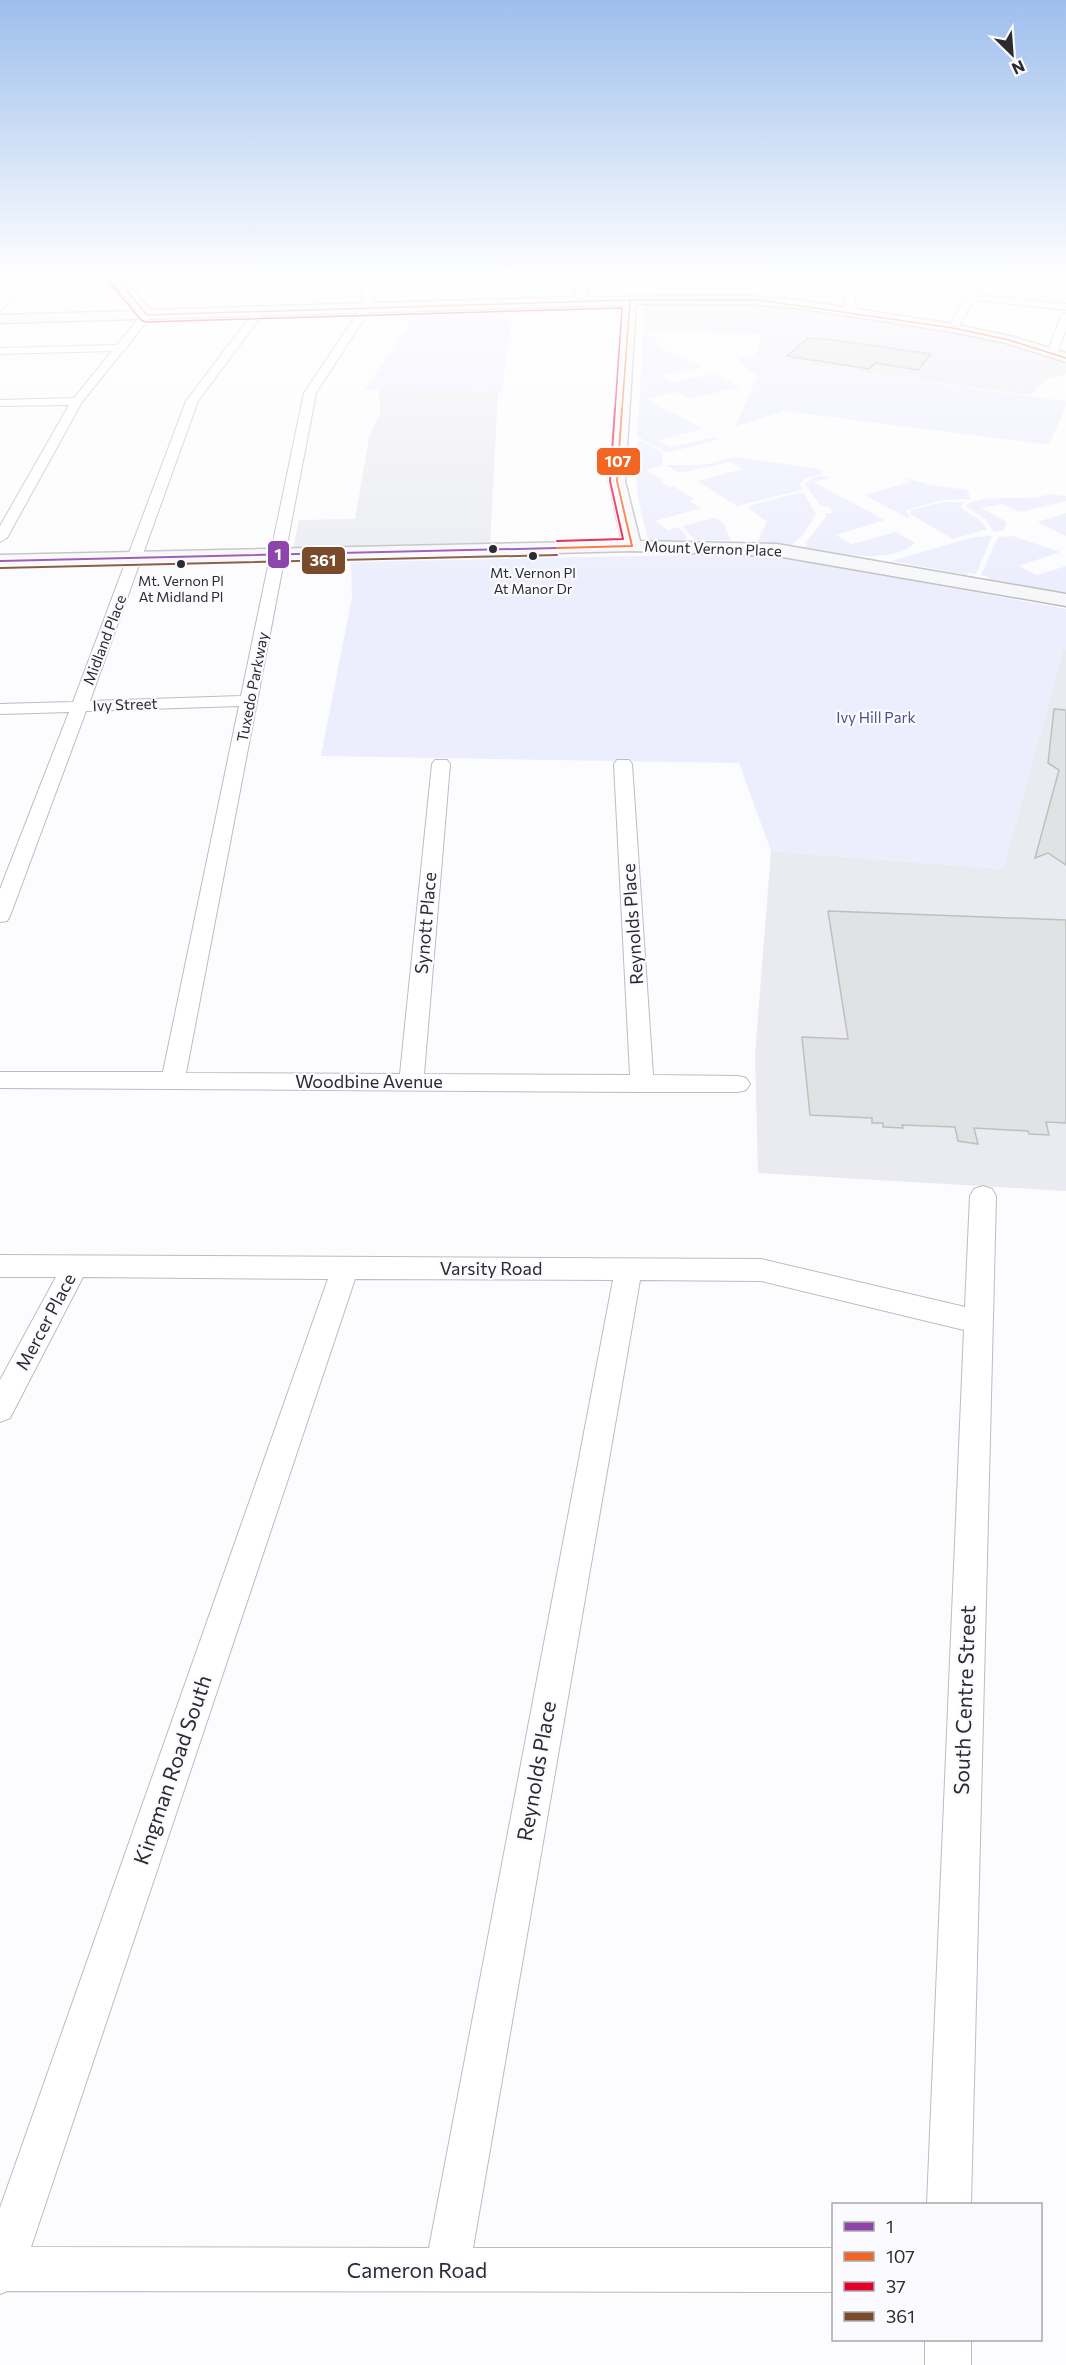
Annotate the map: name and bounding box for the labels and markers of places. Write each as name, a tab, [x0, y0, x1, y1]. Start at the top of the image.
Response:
unlabelled marker	[487, 543, 499, 555]
marker: Mt. Vernon Pl At Manor Dr	[527, 550, 539, 562]
marker: Mt. Vernon Pl At Midland Pl	[175, 558, 187, 570]
place label: Mt. Vernon Pl At Manor Dr	[490, 564, 576, 597]
place label: Mt. Vernon Pl At Midland Pl	[138, 572, 224, 605]

